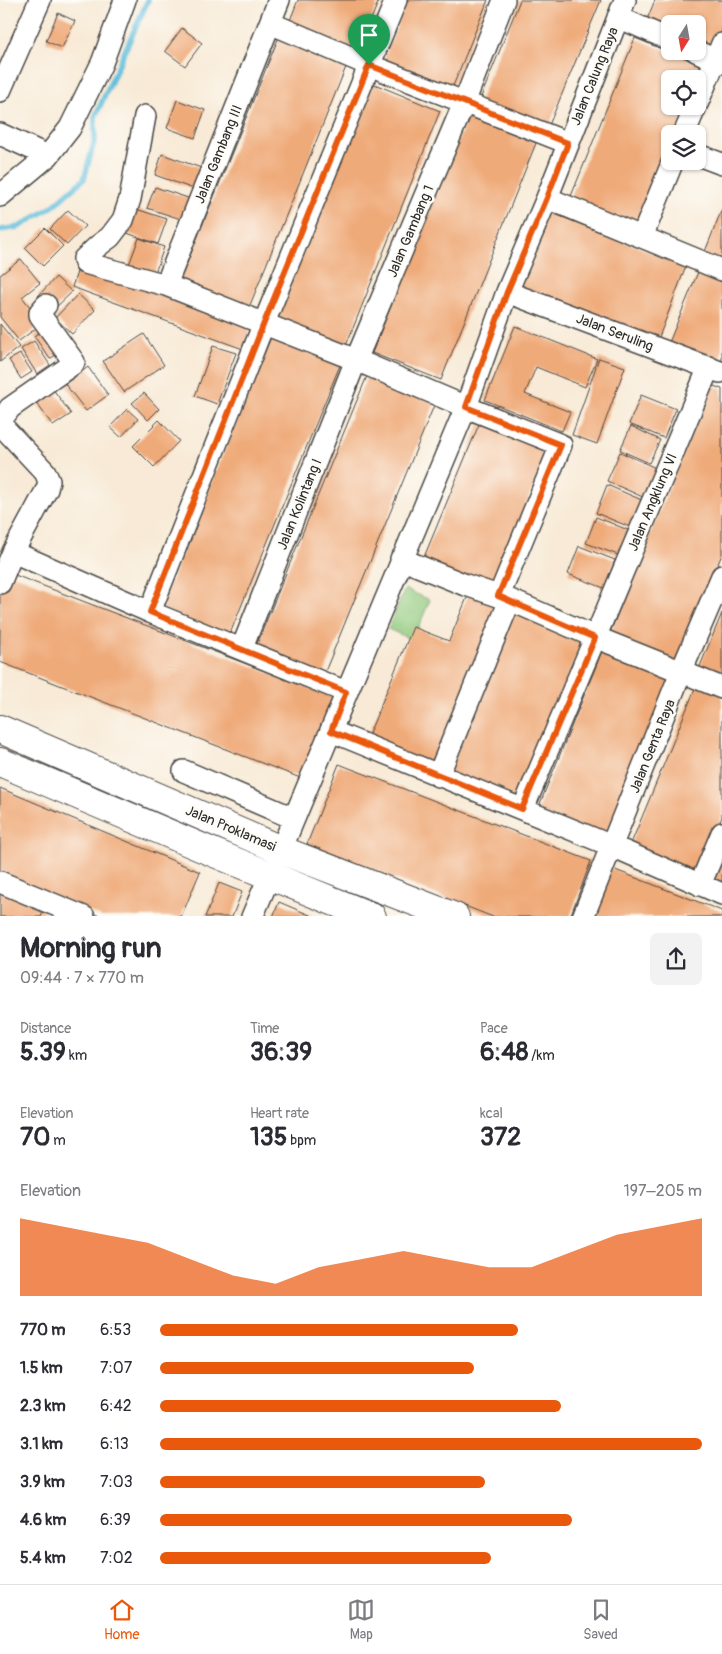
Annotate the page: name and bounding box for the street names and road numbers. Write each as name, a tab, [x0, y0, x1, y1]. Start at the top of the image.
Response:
street label: Jalan Calung Raya	[567, 25, 622, 128]
street label: Jalan Gambang III	[191, 102, 246, 206]
street label: Jalan Gambang 1	[383, 183, 437, 280]
street label: Jalan Seruling	[574, 310, 656, 355]
street label: Jalan Angklung VI	[624, 451, 681, 553]
street label: Jalan Kolintang I	[273, 456, 325, 552]
street label: Jalan Genta Raya	[626, 697, 679, 796]
street label: Jalan Proklamasi	[183, 802, 279, 855]

